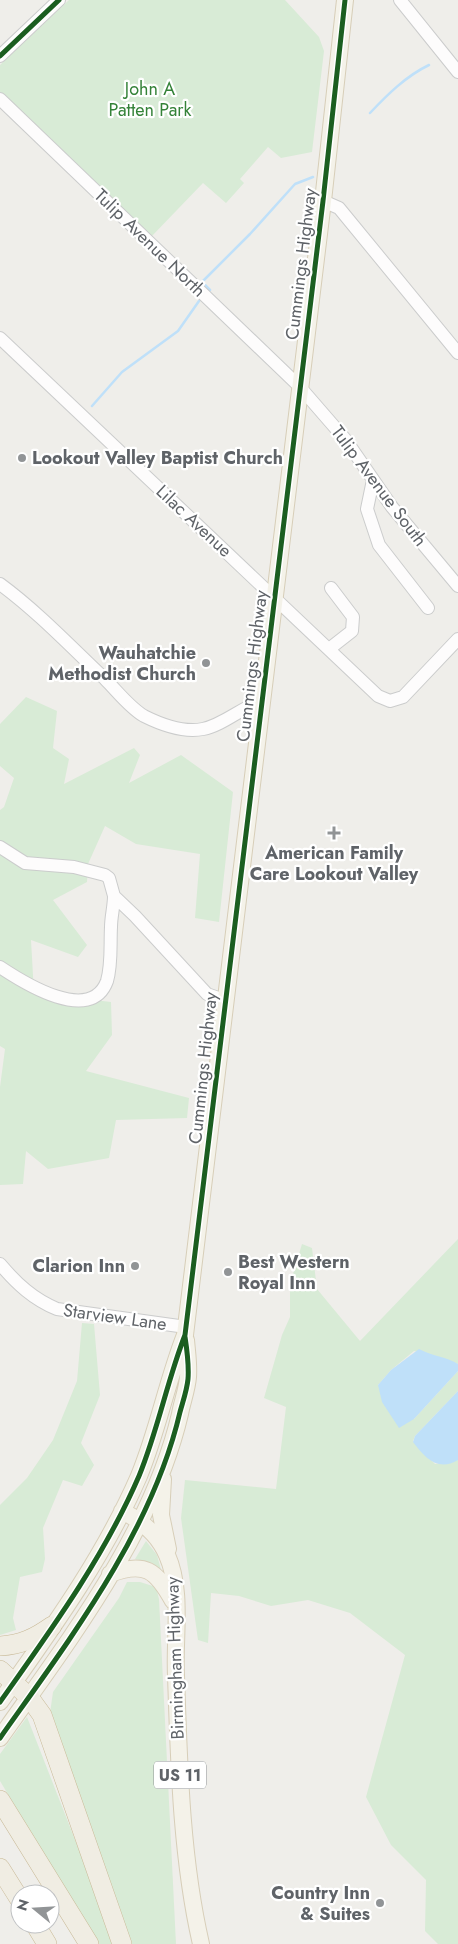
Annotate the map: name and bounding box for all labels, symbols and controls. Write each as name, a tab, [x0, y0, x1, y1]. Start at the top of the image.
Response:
park label: John A Patten Park	[109, 76, 191, 123]
street label: Tulip Avenue North	[88, 183, 212, 303]
street label: Cummings Highway	[279, 187, 323, 341]
street label: Tulip Avenue South	[325, 420, 433, 552]
place label: Lookout Valley Baptist Church	[32, 445, 283, 471]
marker: Lookout Valley Baptist Church	[16, 452, 28, 464]
street label: Lilac Avenue	[150, 479, 238, 563]
street label: Cummings Highway	[230, 589, 274, 743]
place label: Wauhatchie Methodist Church	[48, 640, 196, 687]
marker: Wauhatchie Methodist Church	[200, 657, 212, 669]
marker: American Family Care Lookout Valley	[327, 826, 341, 840]
place label: American Family Care Lookout Valley	[250, 840, 419, 887]
street label: Cummings Highway	[182, 991, 224, 1145]
place label: Best Western Royal Inn	[238, 1249, 350, 1296]
place label: Clarion Inn	[33, 1253, 125, 1279]
marker: Clarion Inn	[129, 1260, 141, 1272]
marker: Best Western Royal Inn	[222, 1266, 234, 1278]
street label: Starview Lane	[62, 1297, 168, 1337]
street label: Birmingham Highway	[159, 1576, 191, 1740]
road number: US 11	[154, 1762, 206, 1788]
place label: Country Inn & Suites	[271, 1880, 370, 1927]
north arrow	[10, 1884, 60, 1934]
text: N	[11, 1897, 34, 1913]
marker: Country Inn & Suites	[374, 1897, 386, 1909]

